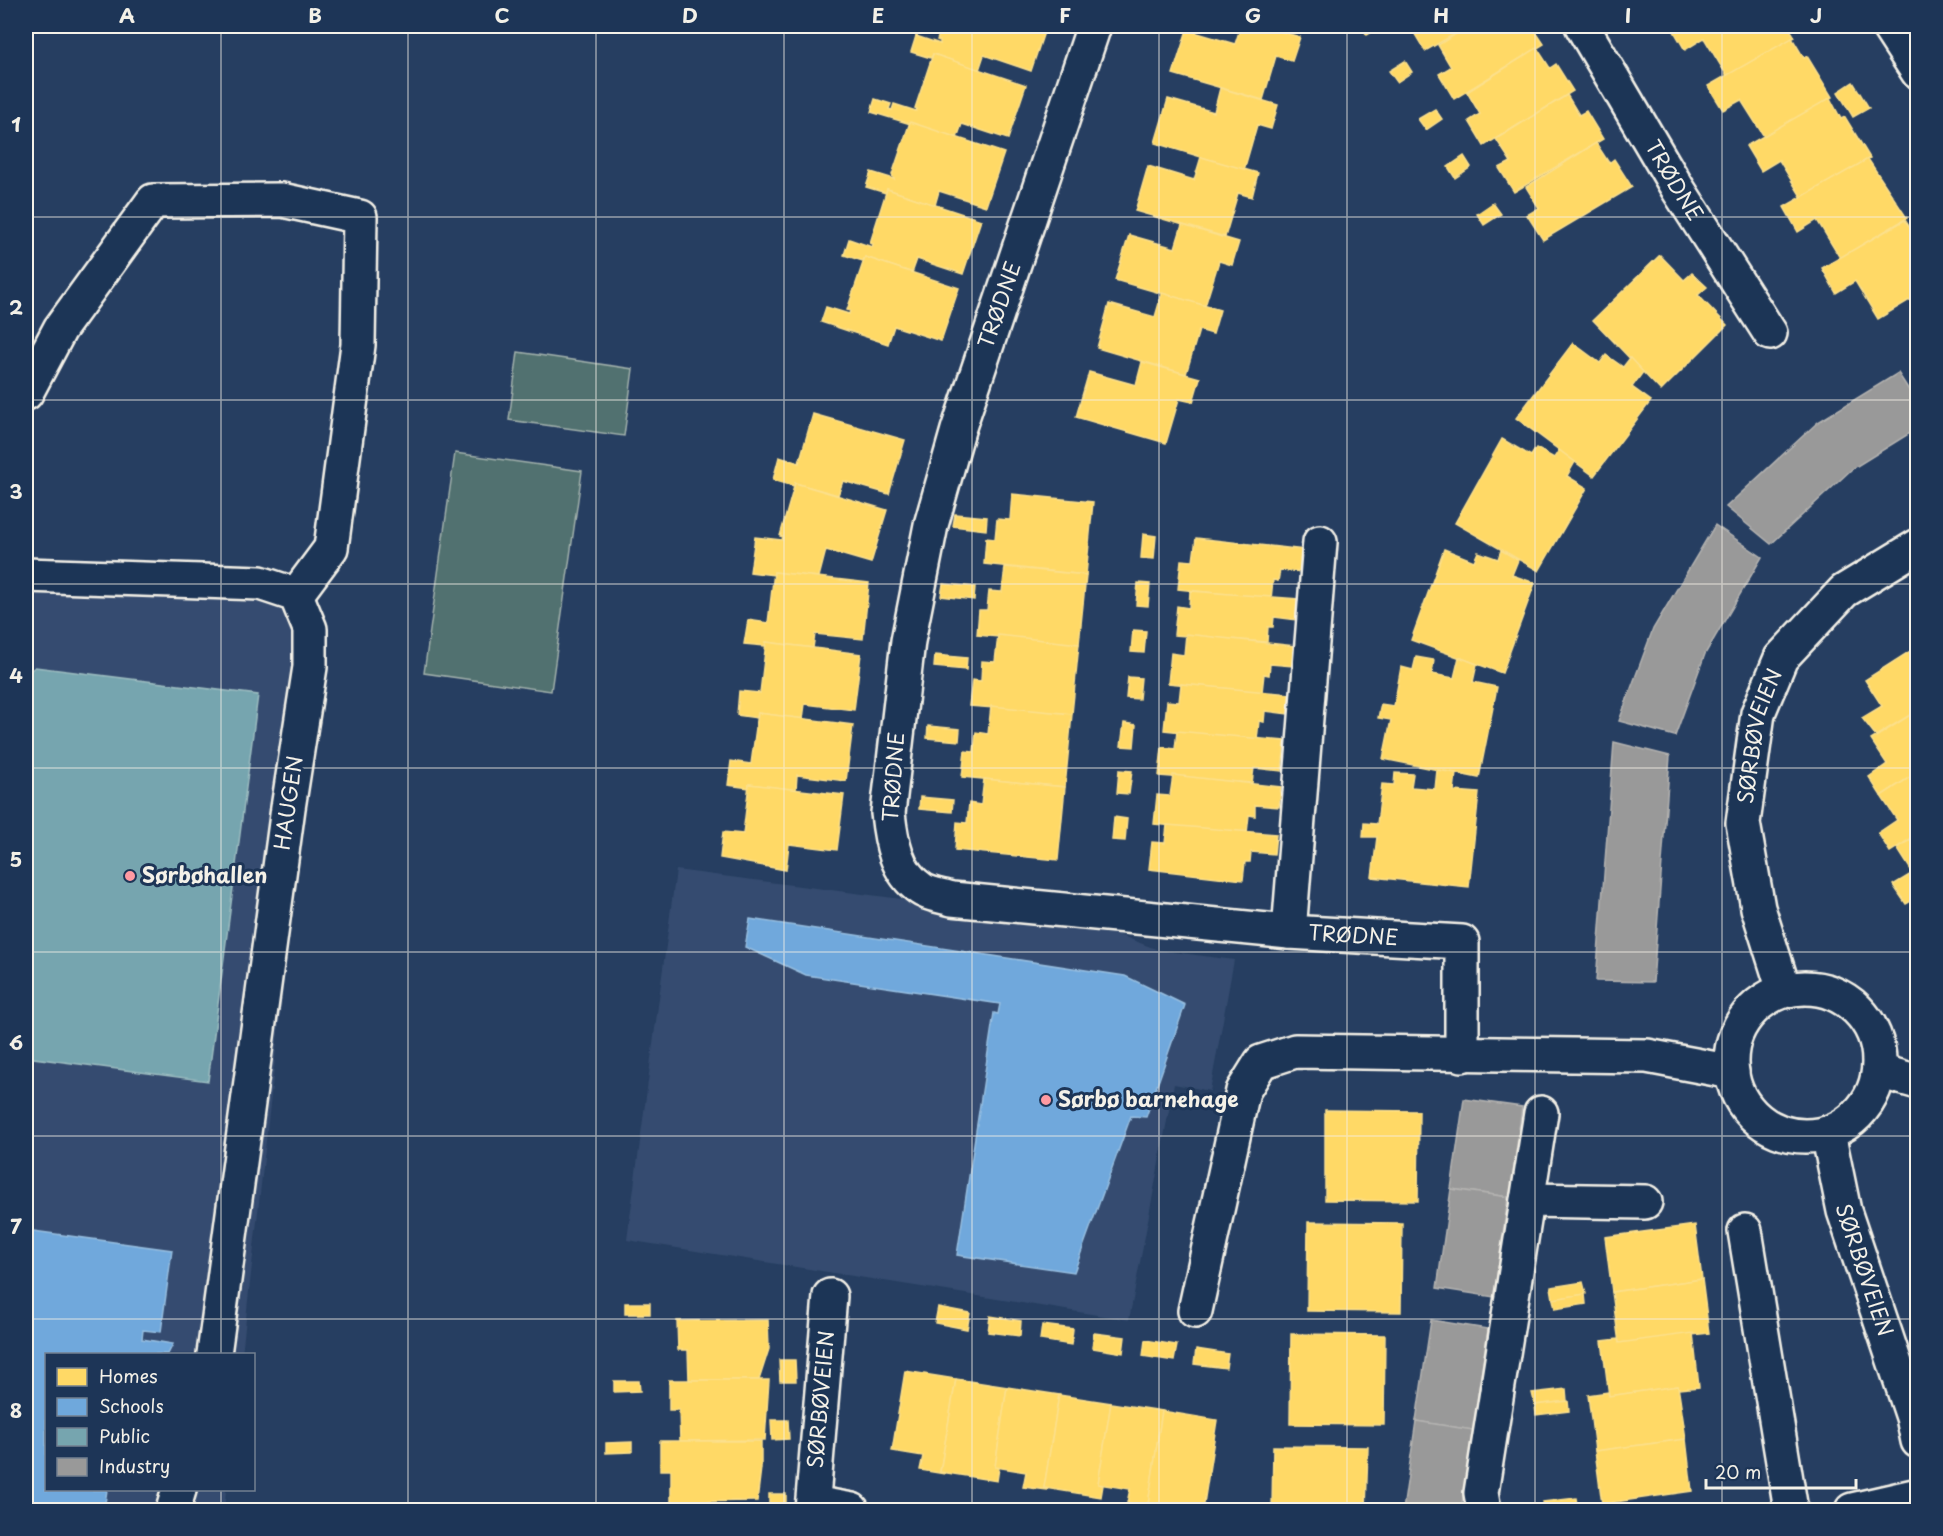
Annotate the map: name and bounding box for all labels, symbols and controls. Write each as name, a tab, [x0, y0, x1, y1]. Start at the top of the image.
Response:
text: A	[119, 0, 135, 30]
text: B	[308, 0, 322, 30]
text: C	[494, 0, 510, 30]
text: D	[682, 0, 698, 30]
text: E	[872, 0, 884, 30]
text: F	[1059, 0, 1071, 30]
text: G	[1245, 0, 1261, 30]
text: H	[1433, 0, 1449, 30]
text: I	[1625, 0, 1631, 30]
text: J	[1810, 0, 1822, 30]
text: 1	[11, 109, 21, 139]
street label: TRØDNE	[1638, 133, 1712, 227]
street label: TRØDNE	[968, 257, 1028, 352]
text: 2	[9, 292, 23, 322]
text: 3	[9, 476, 23, 506]
text: 4	[9, 660, 23, 690]
street label: SØRBØVEIEN	[1728, 663, 1789, 806]
street label: TRØDNE	[873, 731, 911, 823]
street label: HAUGEN	[265, 753, 309, 852]
text: 5	[10, 844, 22, 874]
place label: Sørbøhallen	[142, 858, 267, 890]
marker: Sørbøhallen	[123, 869, 137, 883]
street label: TRØDNE	[1308, 915, 1399, 952]
text: 6	[9, 1027, 23, 1057]
place label: Sørbø barnehage	[1058, 1082, 1239, 1114]
marker: Sørbø barnehage	[1039, 1093, 1053, 1107]
street label: SØRBØVEIEN	[1829, 1201, 1903, 1340]
text: 7	[10, 1211, 22, 1241]
street label: SØRBØVEIEN	[798, 1329, 841, 1469]
legend	[45, 1353, 255, 1491]
text: Homes	[99, 1362, 157, 1389]
text: Schools	[99, 1392, 164, 1419]
text: 8	[10, 1395, 22, 1425]
text: Public	[99, 1422, 150, 1449]
text: Industry	[99, 1452, 170, 1479]
scale bar	[1706, 1452, 1856, 1490]
text: 20 m	[1715, 1458, 1761, 1485]

